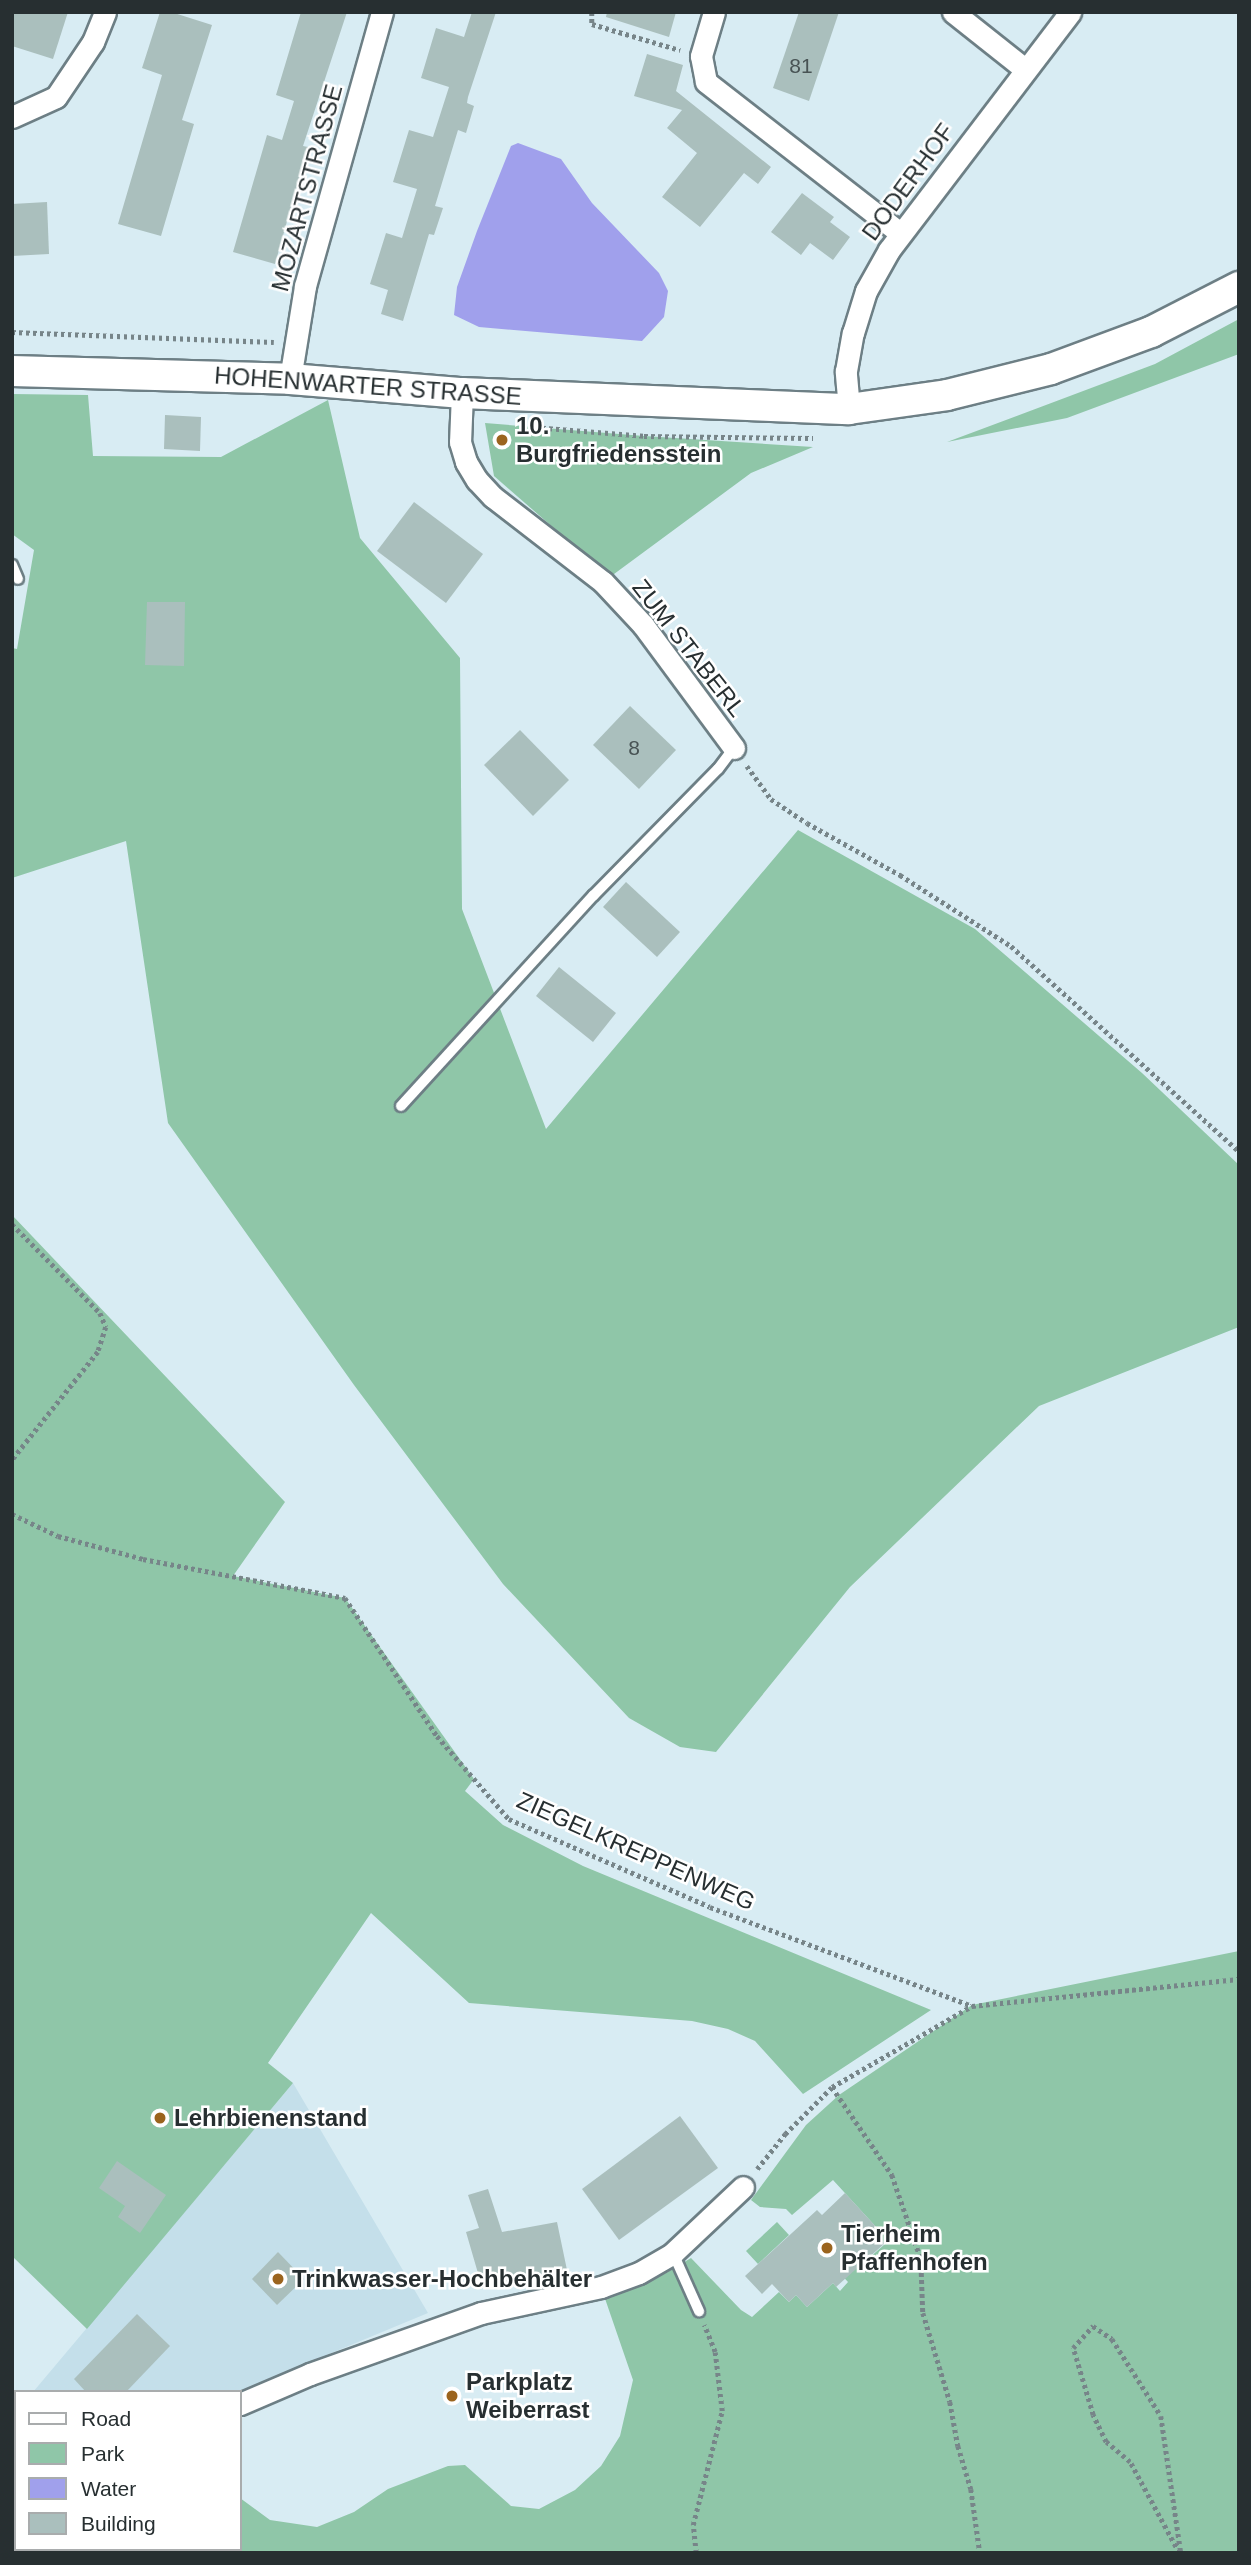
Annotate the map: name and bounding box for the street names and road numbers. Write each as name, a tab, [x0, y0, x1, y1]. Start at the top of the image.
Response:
street label: MOZARTSTRASSE	[266, 81, 348, 295]
street label: DODERHOF	[856, 118, 960, 246]
street label: HOHENWARTER STRASSE	[213, 361, 523, 411]
street label: ZUM STABERL	[626, 574, 752, 722]
street label: ZIEGELKREPPENWEG	[513, 1785, 759, 1917]

